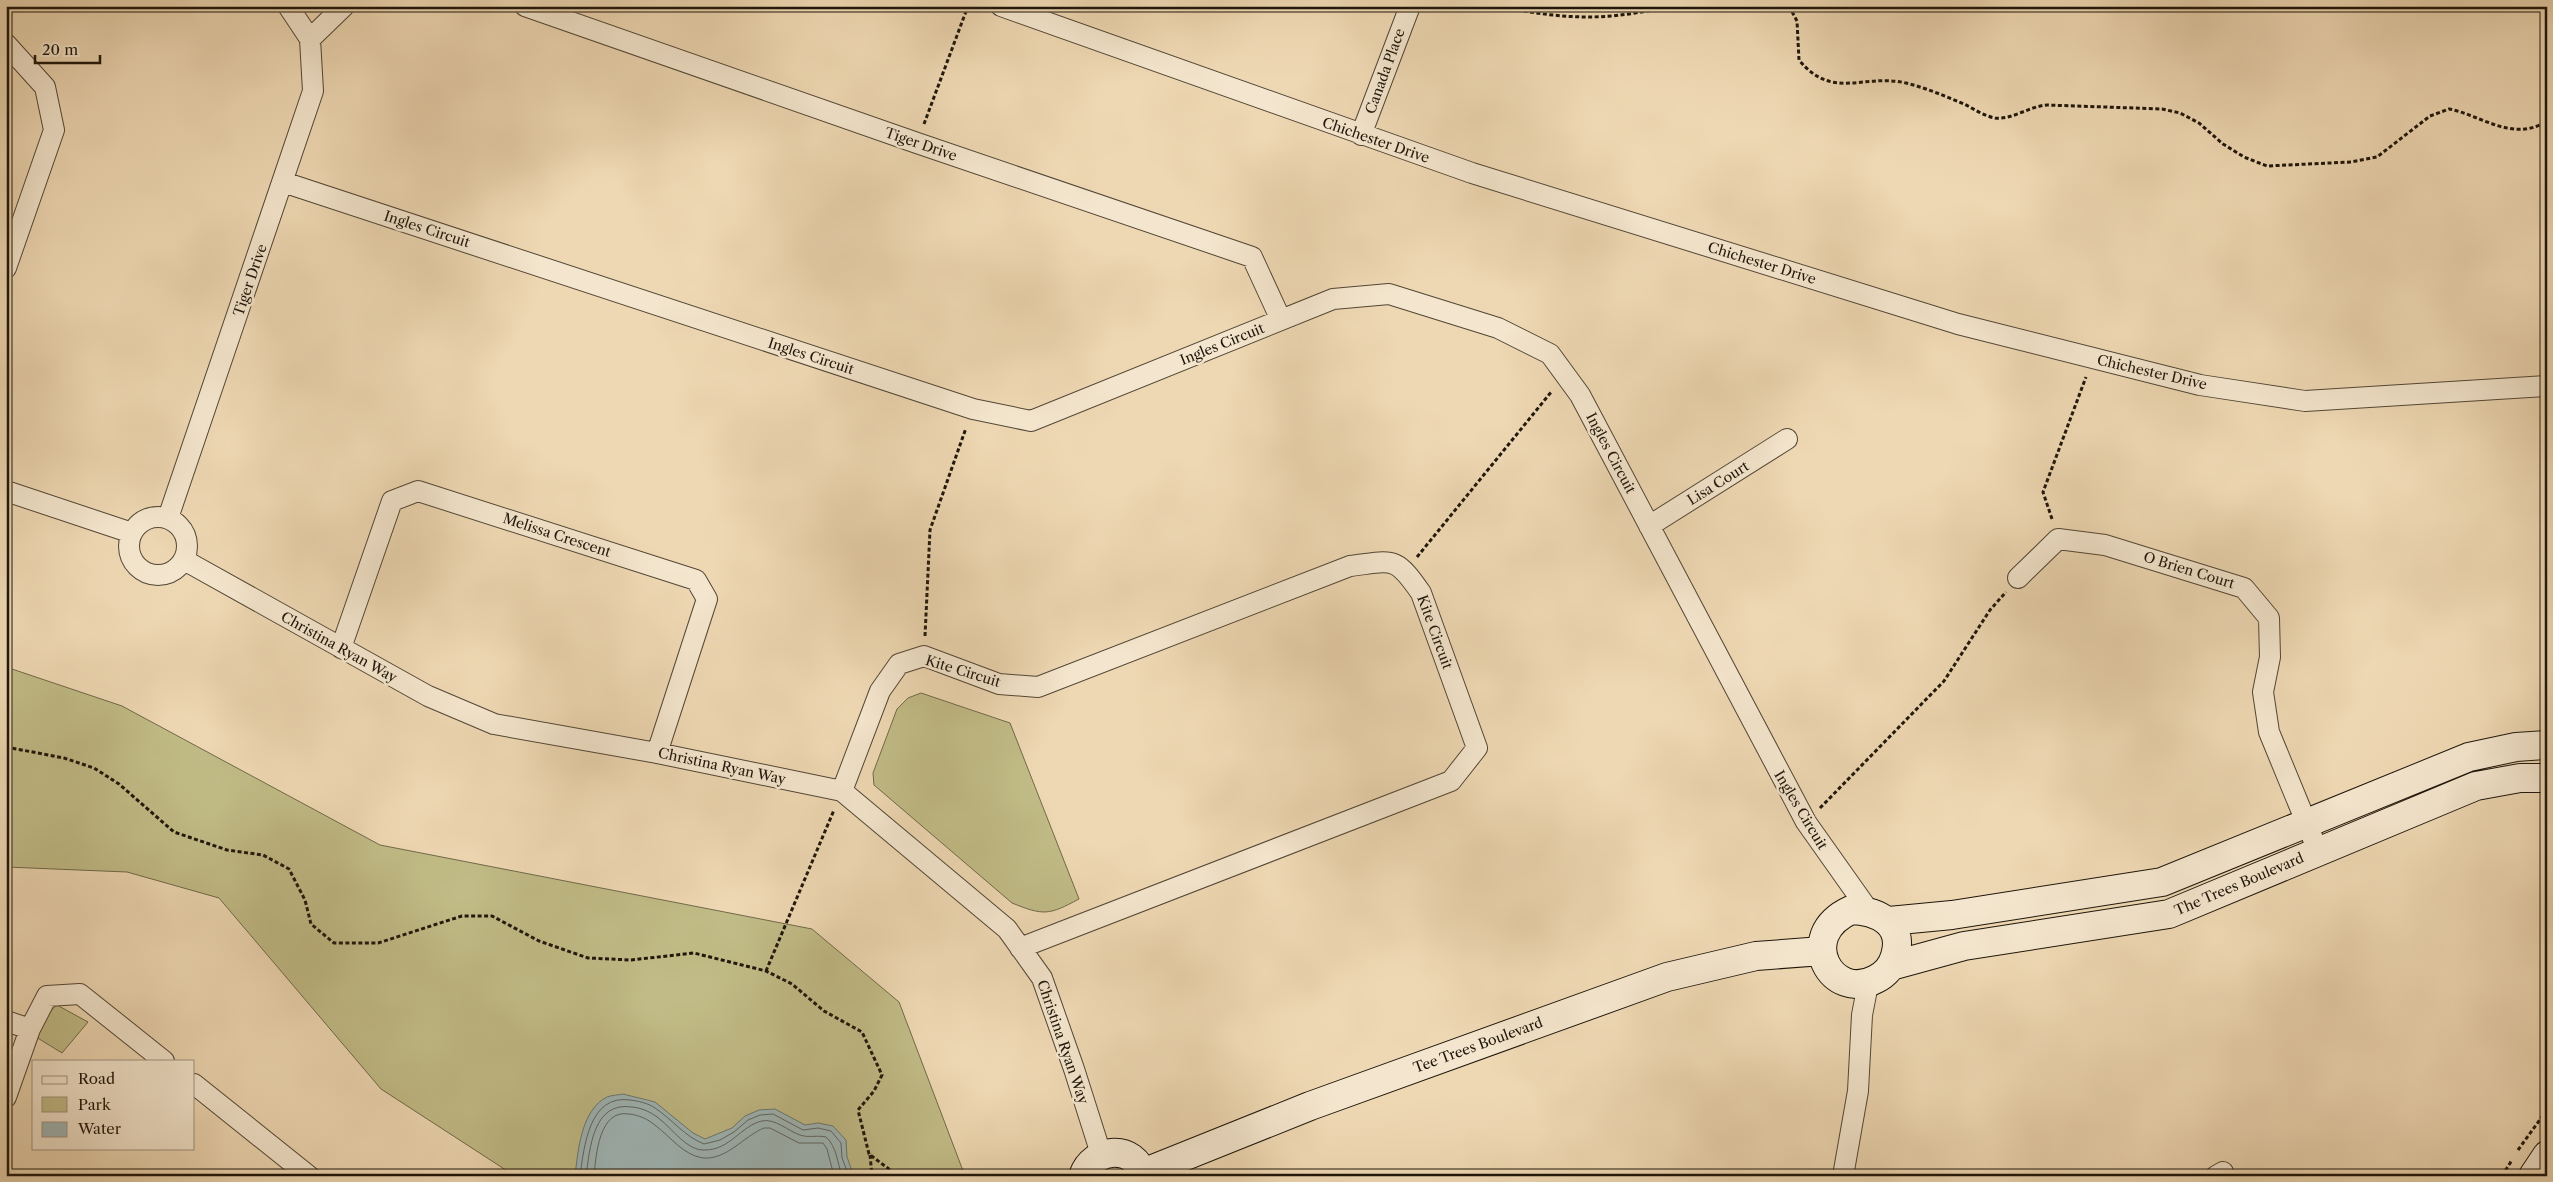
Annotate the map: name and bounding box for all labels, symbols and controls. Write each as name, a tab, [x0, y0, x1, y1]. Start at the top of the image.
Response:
street label: Canada Place	[1361, 26, 1409, 116]
scale bar	[35, 32, 100, 64]
text: 20 m	[42, 40, 78, 59]
street label: Chichester Drive	[1320, 113, 1432, 167]
street label: Tiger Drive	[882, 123, 960, 165]
street label: Ingles Circuit	[382, 207, 472, 251]
street label: Chichester Drive	[1706, 238, 1818, 288]
street label: Tiger Drive	[229, 241, 271, 319]
street label: Ingles Circuit	[1177, 319, 1267, 369]
street label: Ingles Circuit	[766, 334, 856, 378]
street label: Chichester Drive	[2095, 351, 2209, 393]
street label: Ingles Circuit	[1582, 409, 1640, 497]
street label: Lisa Court	[1684, 457, 1752, 509]
street label: Melissa Crescent	[501, 509, 613, 561]
street label: O Brien Court	[2141, 548, 2237, 592]
street label: Kite Circuit	[1413, 592, 1457, 672]
street label: Christina Ryan Way	[278, 608, 400, 687]
street label: Kite Circuit	[923, 651, 1003, 691]
street label: Christina Ryan Way	[657, 744, 788, 788]
street label: Ingles Circuit	[1770, 767, 1832, 853]
street label: The Trees Boulevard	[2172, 848, 2307, 919]
street label: Christina Ryan Way	[1033, 978, 1093, 1107]
street label: Tee Trees Boulevard	[1411, 1013, 1546, 1077]
legend	[32, 1060, 195, 1150]
text: Road	[78, 1069, 115, 1088]
text: Park	[78, 1095, 112, 1114]
text: Water	[77, 1119, 122, 1138]

